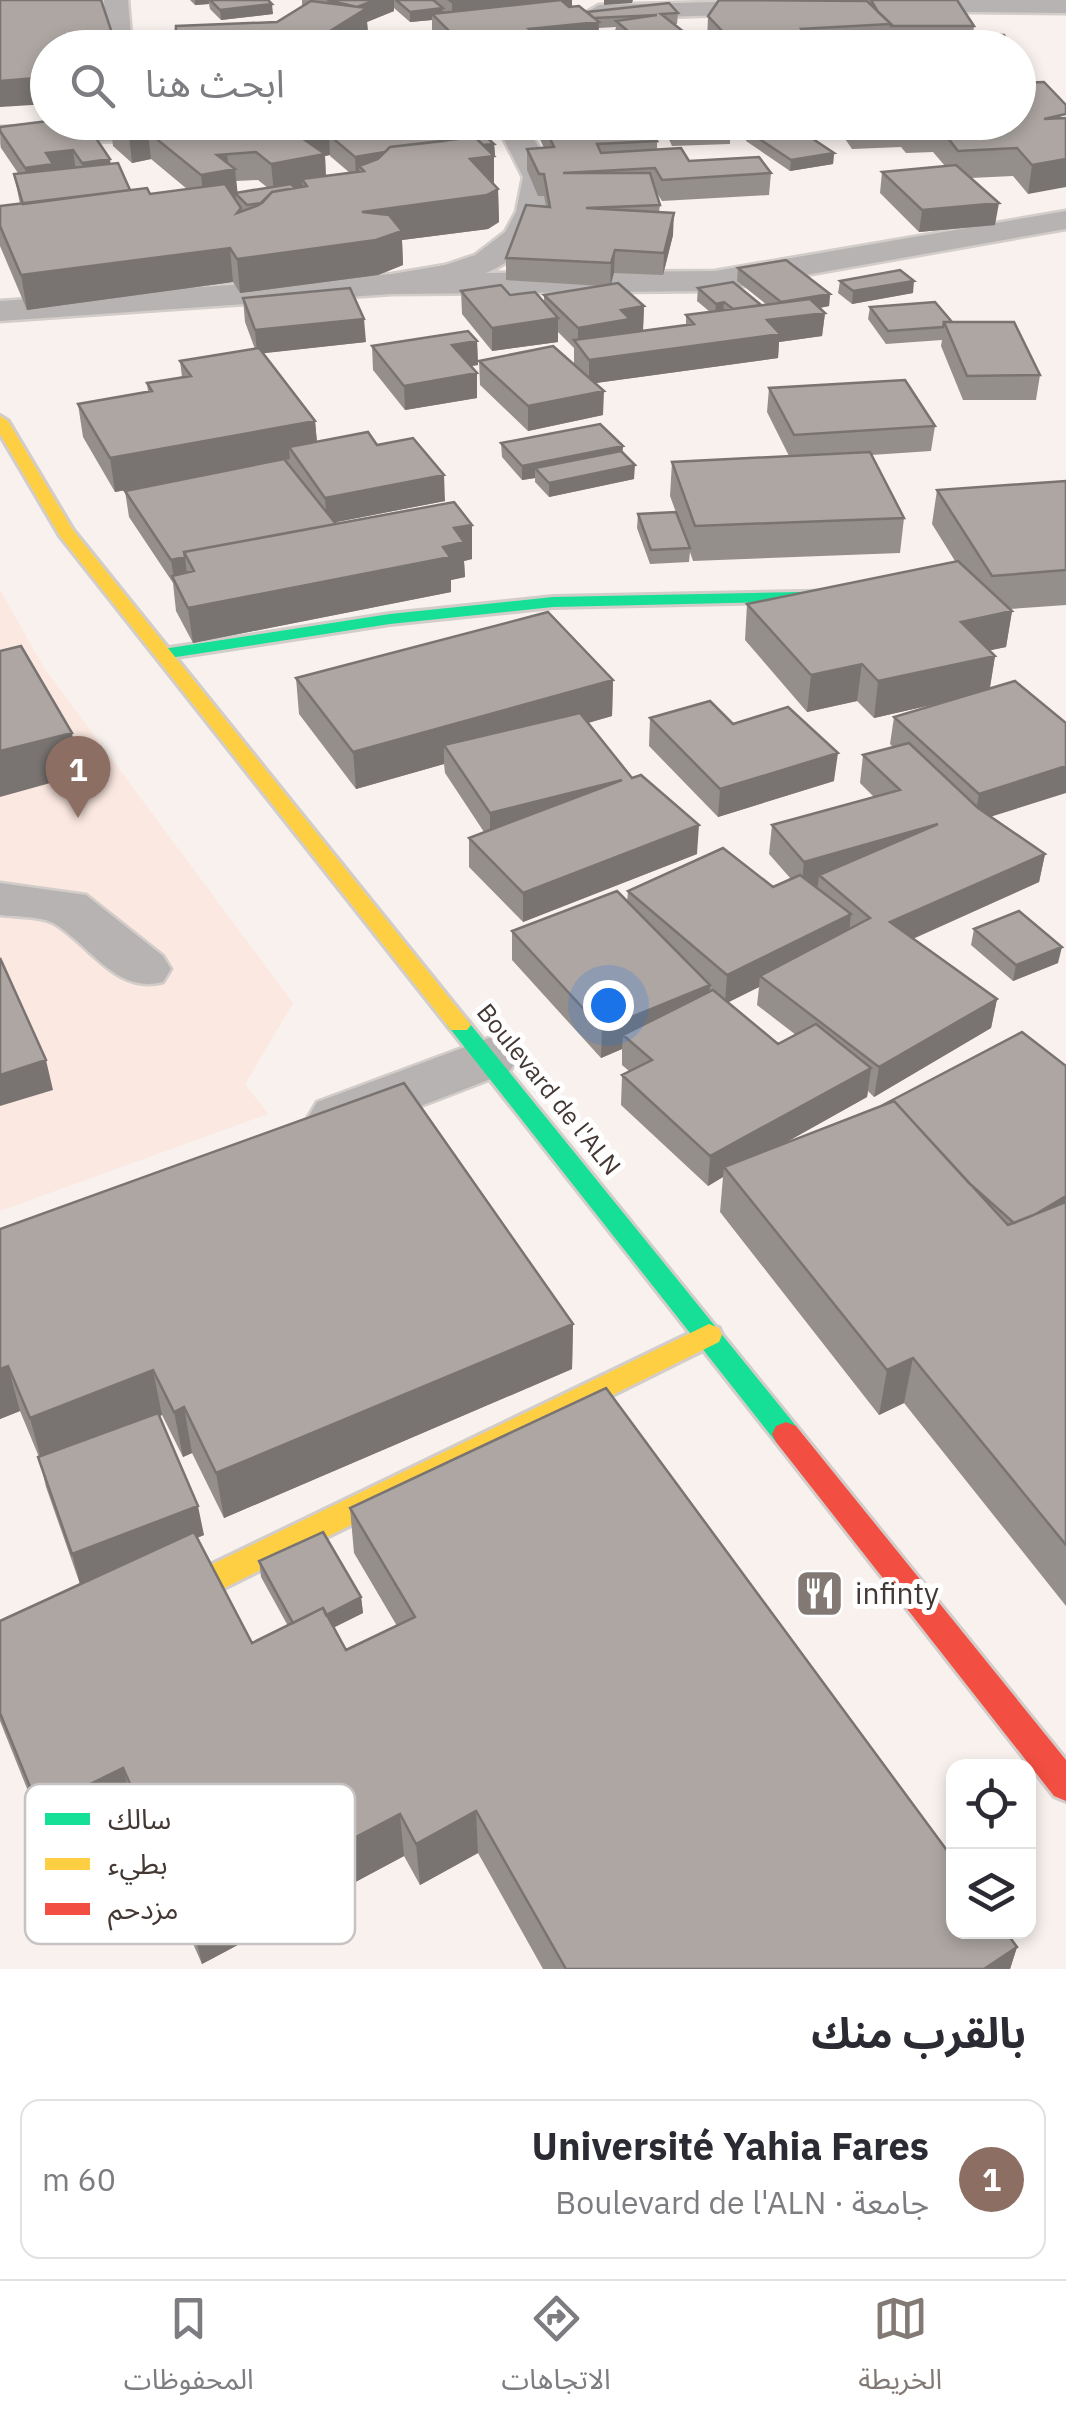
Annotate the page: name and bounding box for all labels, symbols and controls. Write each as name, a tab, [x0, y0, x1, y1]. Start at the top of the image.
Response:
search box	[30, 30, 1036, 140]
icon: search	[65, 58, 120, 113]
text: ابحث هنا	[145, 58, 285, 107]
pin: 1	[46, 736, 110, 818]
your location	[583, 980, 634, 1031]
street label: Boulevard de l'ALN	[470, 996, 629, 1181]
restaurant icon: infinty	[794, 1568, 846, 1620]
place label: infinty	[855, 1573, 939, 1612]
map controls	[946, 1759, 1036, 1939]
button: locate	[946, 1759, 1036, 1849]
legend	[25, 1784, 355, 1944]
text: سالك	[108, 1800, 171, 1837]
text: بطيء	[108, 1845, 168, 1885]
button: layers	[946, 1849, 1036, 1939]
text: مزدحم	[108, 1890, 179, 1931]
text: بالقرب منك	[811, 2005, 1026, 2060]
text: Université Yahia Fares	[532, 2121, 929, 2170]
text: 60 m	[42, 2158, 116, 2200]
text: 1	[982, 2158, 1001, 2200]
text: جامعة · Boulevard de l'ALN	[555, 2181, 929, 2223]
tab: المحفوظات	[124, 2291, 254, 2410]
tab: الاتجاهات	[501, 2291, 611, 2410]
tab: الخريطة	[858, 2291, 942, 2410]

